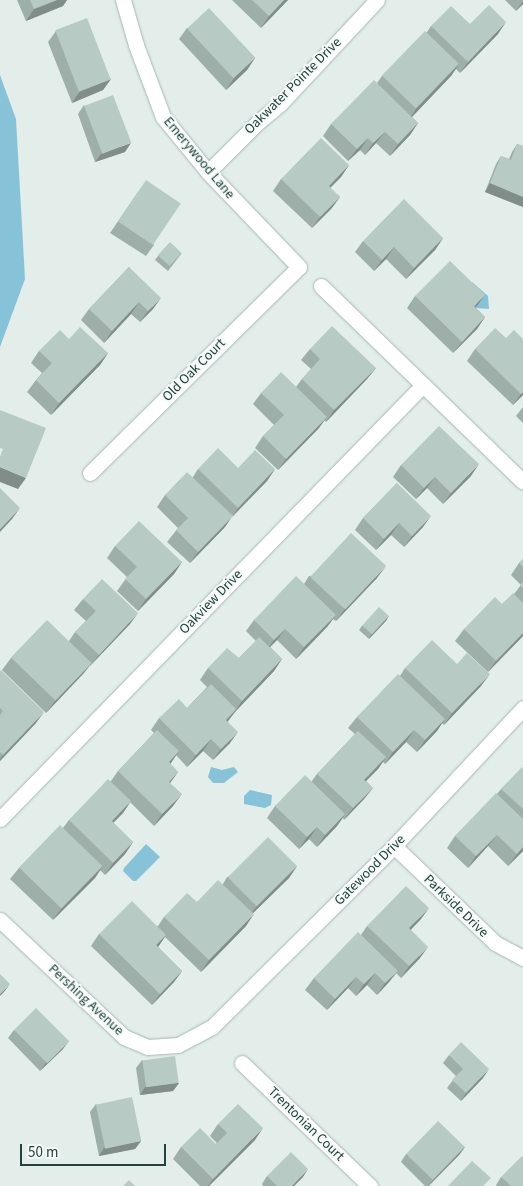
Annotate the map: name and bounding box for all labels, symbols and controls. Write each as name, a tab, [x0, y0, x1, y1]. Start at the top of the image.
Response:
street label: Oakwater Pointe Drive	[241, 34, 345, 138]
street label: Emerywood Lane	[160, 114, 238, 202]
street label: Old Oak Court	[159, 335, 229, 405]
street label: Oakview Drive	[176, 566, 246, 638]
street label: Gatewood Drive	[331, 831, 409, 909]
street label: Parkside Drive	[420, 871, 492, 941]
street label: Pershing Avenue	[45, 961, 127, 1039]
street label: Trentonian Court	[264, 1083, 348, 1165]
scale bar	[22, 1134, 169, 1166]
text: 50 m	[28, 1142, 58, 1163]

